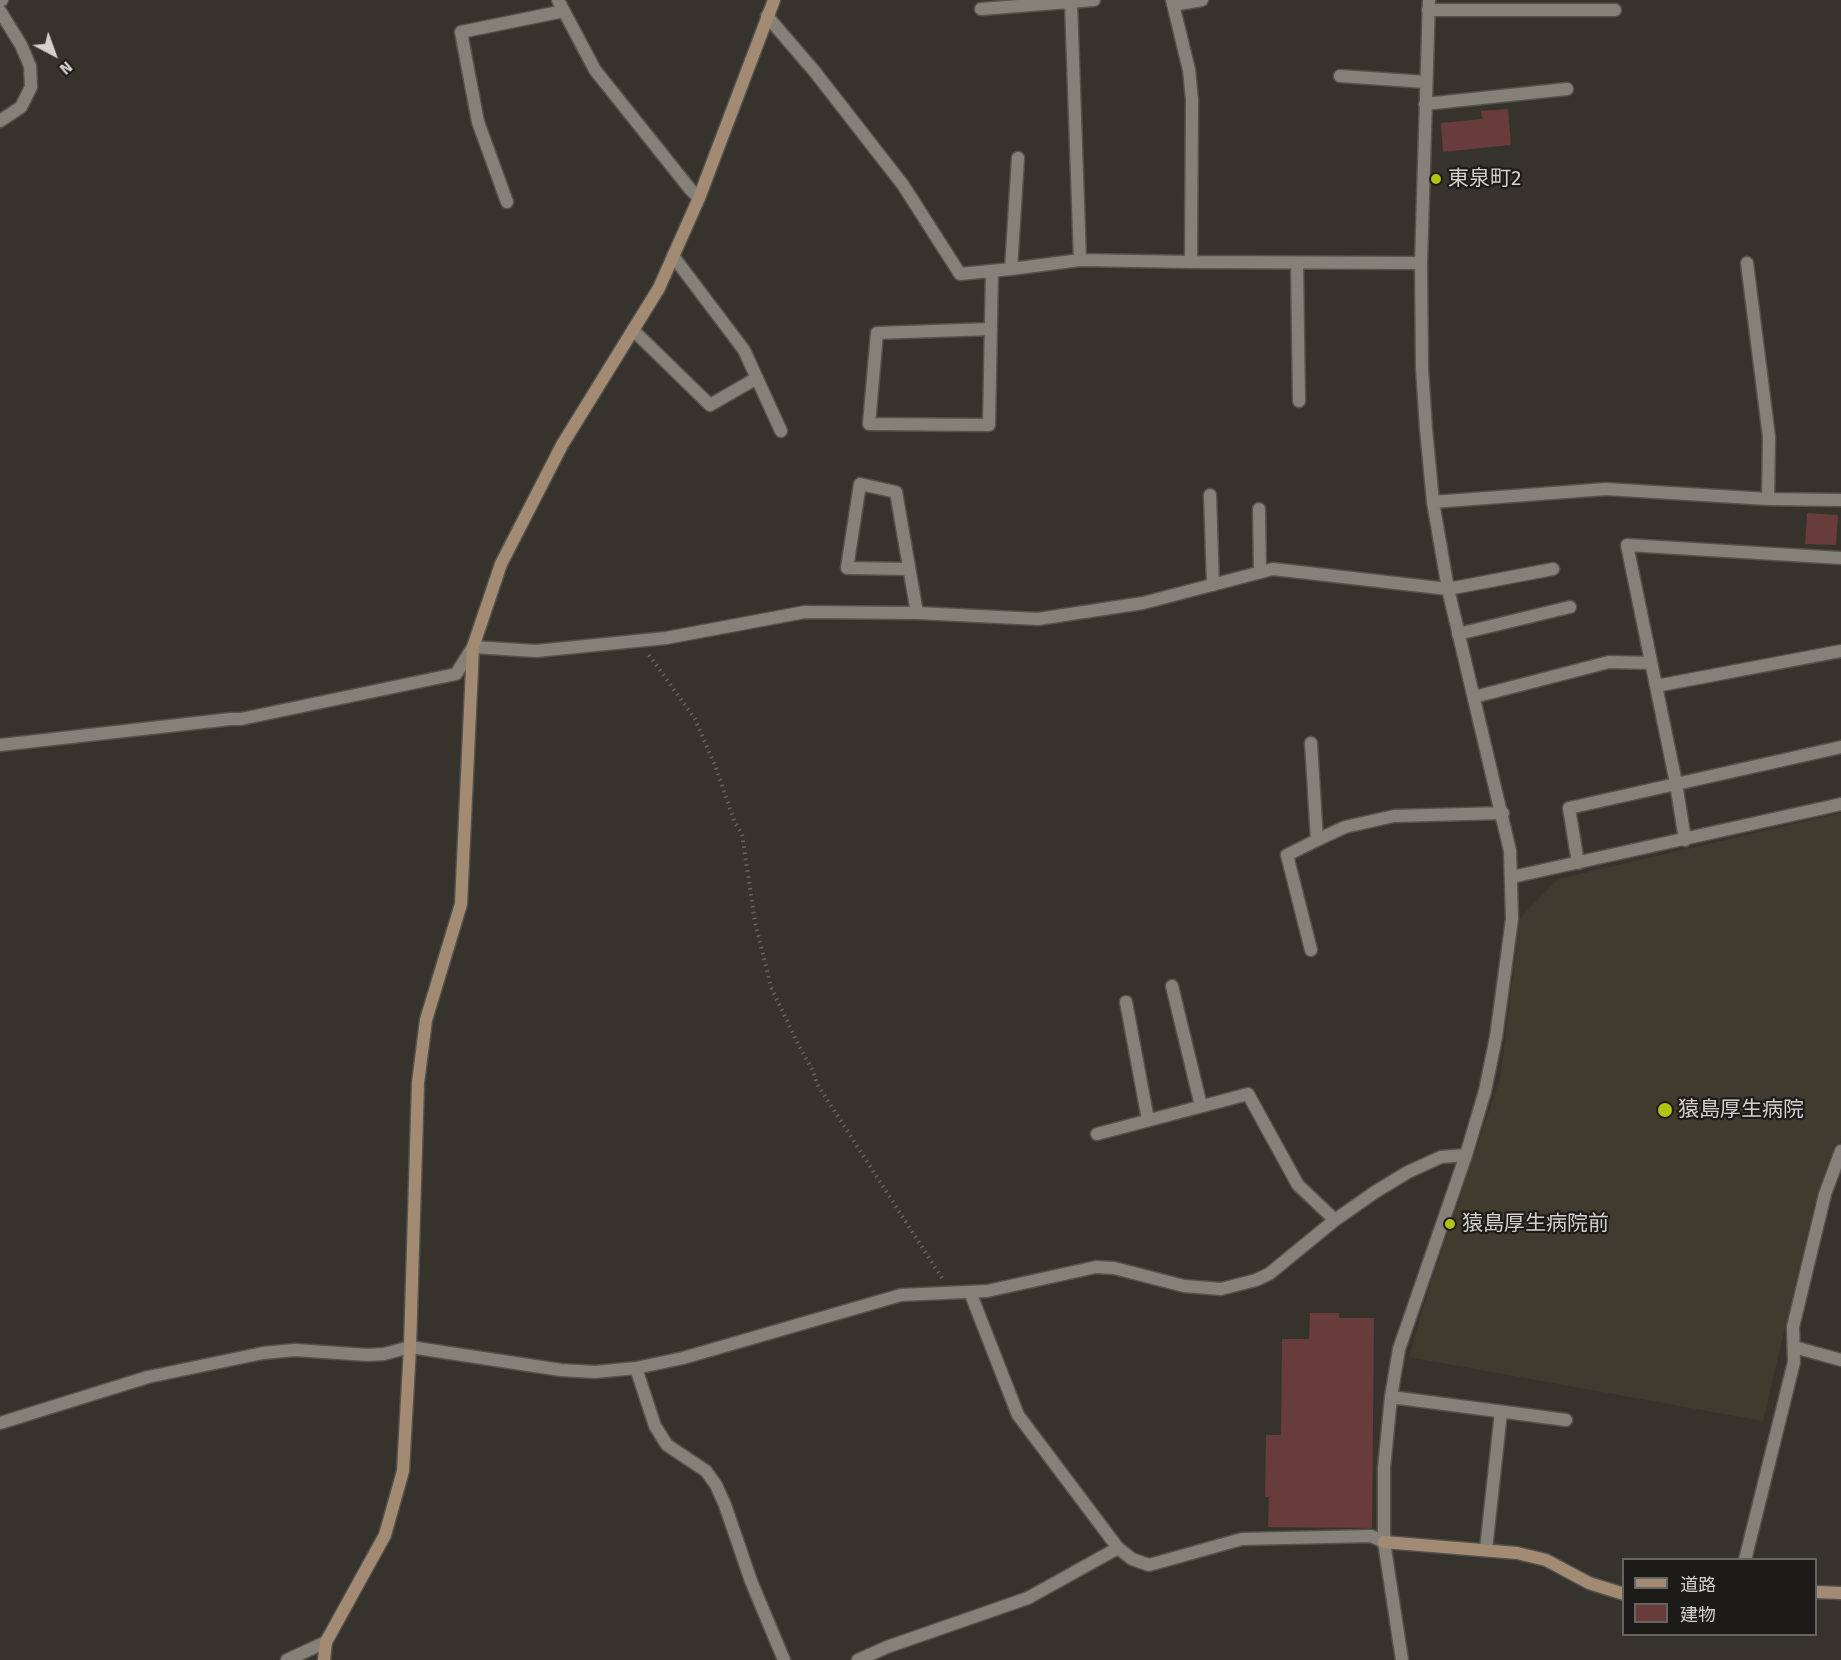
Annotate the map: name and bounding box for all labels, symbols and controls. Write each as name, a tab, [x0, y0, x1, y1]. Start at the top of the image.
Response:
north arrow	[24, 24, 84, 84]
text: N	[56, 57, 76, 79]
place label: 東泉町2	[1448, 166, 1521, 192]
marker: 東泉町2	[1429, 172, 1443, 186]
place label: 猿島厚生病院	[1678, 1097, 1804, 1123]
marker: 猿島厚生病院	[1656, 1101, 1674, 1119]
place label: 猿島厚生病院前	[1462, 1211, 1609, 1237]
marker: 猿島厚生病院前	[1443, 1217, 1457, 1231]
legend	[1622, 1558, 1817, 1636]
text: 道路	[1680, 1574, 1716, 1596]
text: 建物	[1680, 1604, 1716, 1626]

